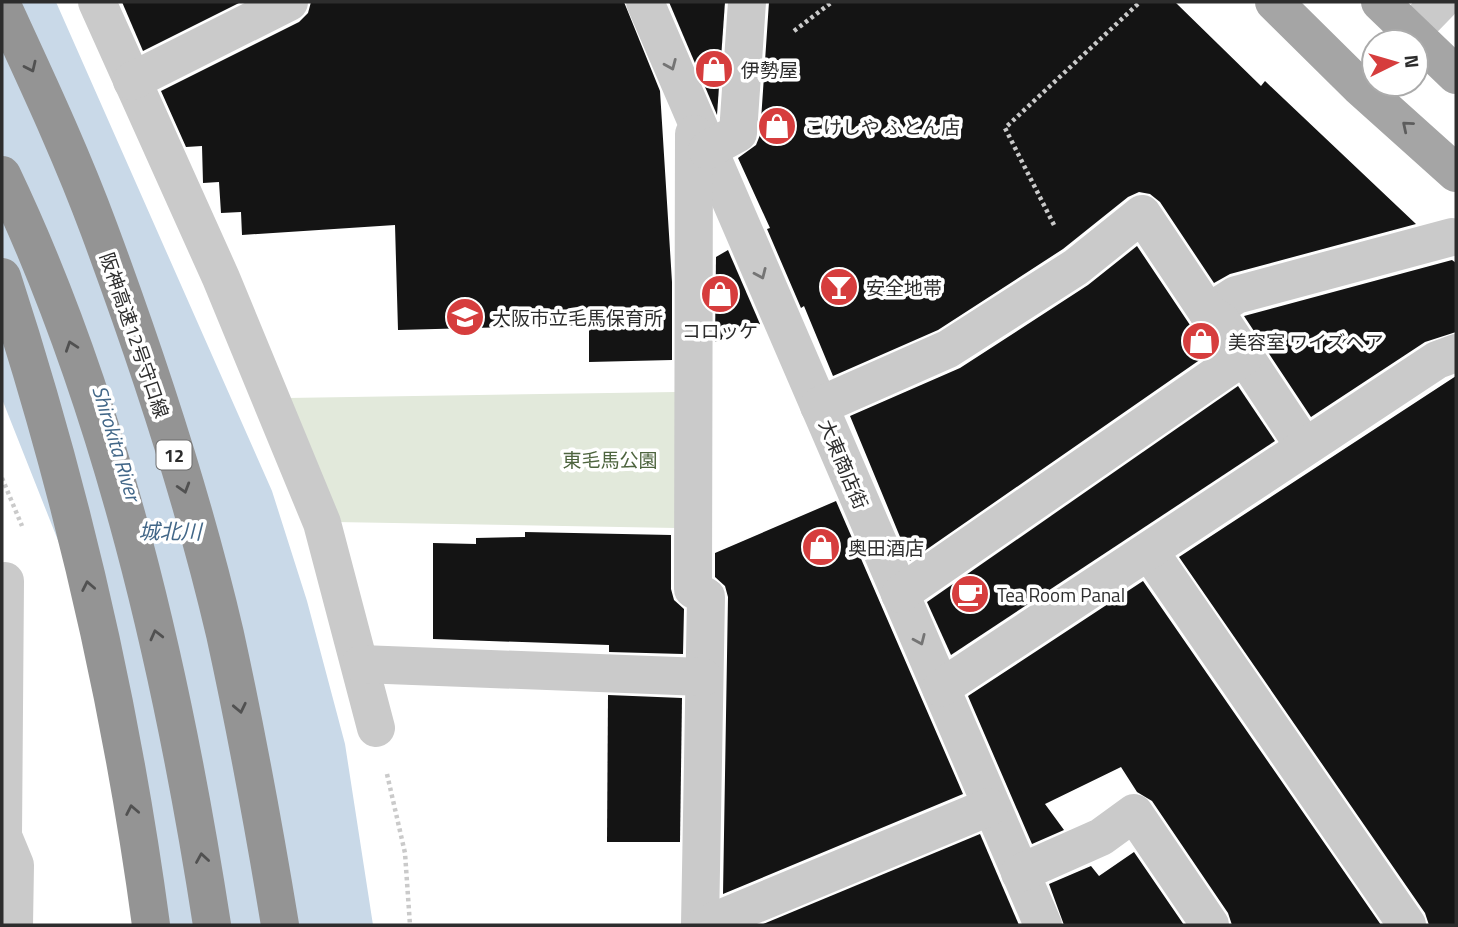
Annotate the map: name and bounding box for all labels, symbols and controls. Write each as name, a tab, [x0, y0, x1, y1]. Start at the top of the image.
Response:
north arrow	[1360, 28, 1430, 98]
shop icon: 伊勢屋	[693, 48, 735, 90]
text: N	[1397, 54, 1427, 69]
place label: 伊勢屋	[741, 55, 798, 84]
one-way arrow	[663, 58, 677, 70]
one-way arrow	[22, 60, 36, 72]
shop icon: こけしや ふとん店	[756, 105, 798, 147]
place label: こけしや ふとん店	[804, 112, 960, 141]
one-way arrow	[1402, 122, 1414, 135]
street label: 阪神高速12号守口線	[93, 248, 177, 422]
one-way arrow	[753, 266, 767, 279]
bar icon: 安全地帯	[818, 266, 860, 308]
shop icon: コロッケ	[699, 273, 741, 315]
place label: 安全地帯	[866, 273, 942, 302]
school or university icon: 大阪市立毛馬保育所	[444, 296, 486, 338]
place label: 大阪市立毛馬保育所	[492, 303, 663, 332]
place label: コロッケ	[682, 316, 758, 345]
shop icon: 美容室 ワイズヘア	[1180, 320, 1222, 362]
place label: 美容室 ワイズヘア	[1228, 327, 1384, 356]
one-way arrow	[66, 341, 80, 353]
water label: Shirokita River	[84, 381, 150, 507]
street label: 大東商店街	[812, 415, 876, 513]
road number: 12	[156, 440, 192, 470]
park label: 東毛馬公園	[562, 445, 658, 474]
one-way arrow	[176, 481, 191, 493]
water label: 城北川	[139, 515, 203, 547]
shop icon: 奥田酒店	[800, 526, 842, 568]
place label: 奥田酒店	[848, 533, 924, 562]
cafe icon: Tea Room Panal	[949, 573, 991, 615]
one-way arrow	[82, 580, 97, 592]
place label: Tea Room Panal	[997, 580, 1125, 609]
one-way arrow	[150, 629, 164, 641]
one-way arrow	[912, 632, 926, 645]
one-way arrow	[231, 702, 246, 714]
one-way arrow	[126, 804, 141, 816]
one-way arrow	[195, 852, 210, 864]

